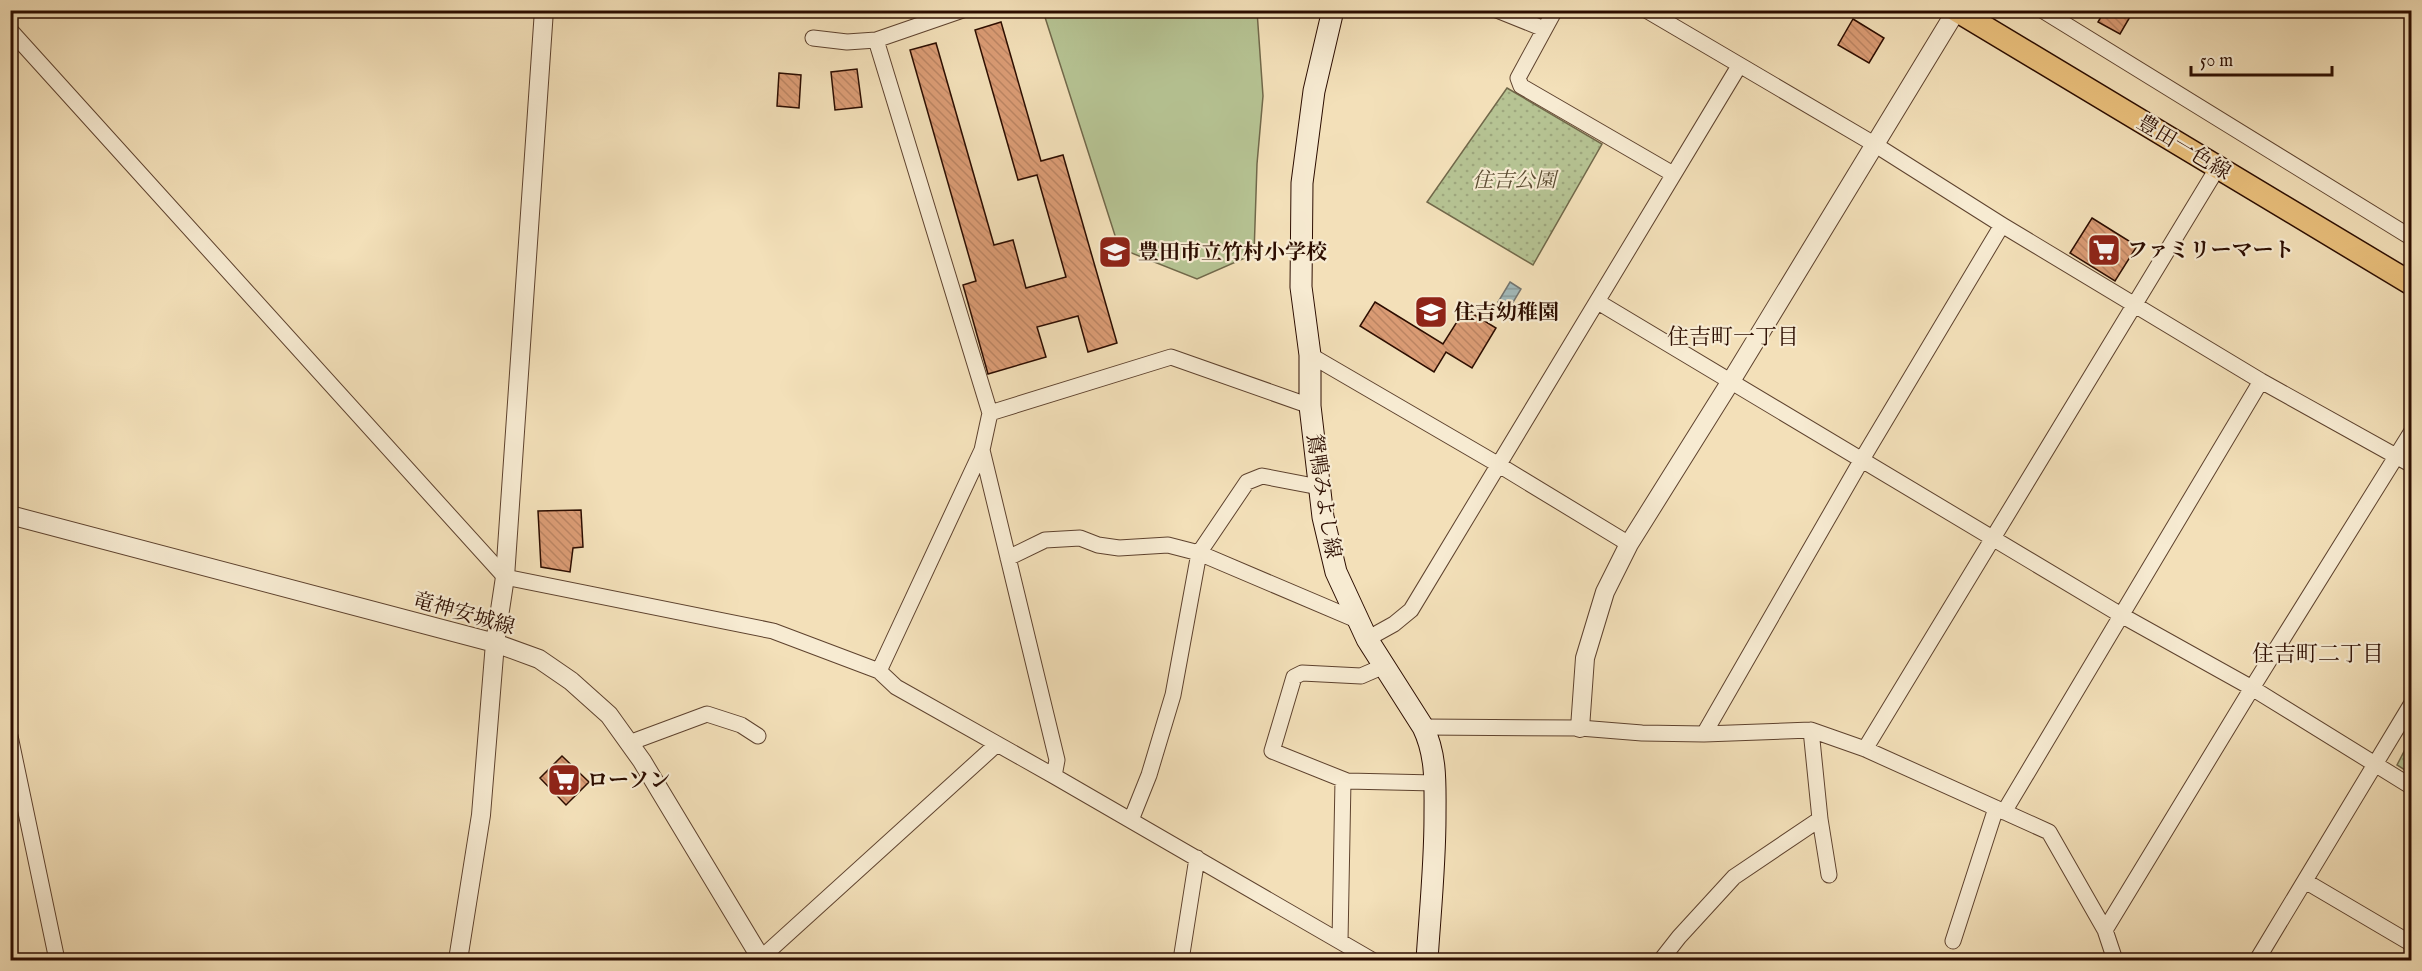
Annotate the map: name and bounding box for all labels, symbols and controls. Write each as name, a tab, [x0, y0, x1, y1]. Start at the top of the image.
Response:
scale bar	[2191, 39, 2332, 77]
text: 50 m	[2200, 50, 2233, 73]
street label: 豊田一色線	[2131, 110, 2235, 187]
park label: 住吉公園	[1472, 168, 1559, 195]
supermarket icon: ファミリーマート	[2086, 232, 2122, 268]
school or university icon: 豊田市立竹村小学校	[1097, 234, 1133, 270]
place label: ファミリーマート	[2127, 238, 2295, 265]
place label: 豊田市立竹村小学校	[1138, 240, 1327, 267]
school or university icon: 住吉幼稚園	[1413, 294, 1449, 330]
place label: 住吉幼稚園	[1454, 300, 1559, 327]
district label: 住吉町一丁目	[1667, 324, 1799, 352]
street label: 鴛鴨みよし線	[1299, 432, 1346, 561]
street label: 竜神安城線	[409, 587, 518, 642]
district label: 住吉町二丁目	[2252, 641, 2384, 669]
supermarket icon: ローソン	[546, 762, 582, 798]
place label: ローソン	[587, 768, 670, 795]

